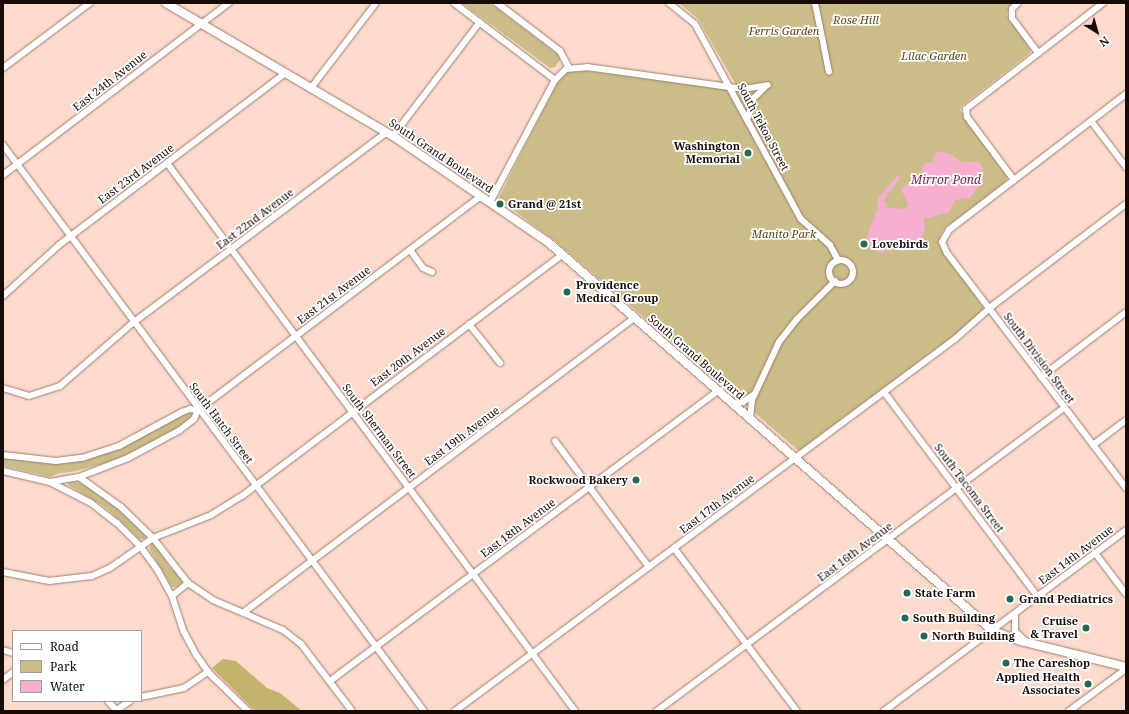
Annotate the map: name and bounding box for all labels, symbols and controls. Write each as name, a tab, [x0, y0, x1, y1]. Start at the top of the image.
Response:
north arrow	[1077, 12, 1117, 52]
park label: Rose Hill	[833, 13, 879, 27]
park label: Ferris Garden	[749, 24, 819, 38]
text: N	[1097, 33, 1113, 51]
street label: East 24th Avenue	[70, 48, 150, 114]
park label: Lilac Garden	[901, 49, 967, 63]
street label: South Tekoa Street	[734, 81, 792, 173]
street label: South Grand Boulevard	[386, 116, 496, 196]
place label: Washington Memorial	[674, 140, 740, 166]
street label: East 23rd Avenue	[96, 141, 176, 207]
marker: Washington Memorial	[743, 148, 753, 158]
water label: Mirror Pond	[911, 173, 981, 187]
street label: East 22nd Avenue	[214, 186, 296, 252]
place label: Grand @ 21st	[508, 197, 581, 211]
marker: Grand @ 21st	[495, 199, 505, 209]
park label: Manito Park	[752, 227, 816, 241]
place label: Lovebirds	[872, 237, 928, 251]
marker: Lovebirds	[859, 239, 869, 249]
street label: East 21st Avenue	[295, 263, 373, 327]
place label: Providence Medical Group	[576, 279, 658, 305]
marker: Providence Medical Group	[561, 286, 573, 298]
street label: South Division Street	[1001, 310, 1077, 406]
street label: South Grand Boulevard	[645, 312, 747, 402]
street label: East 20th Avenue	[368, 325, 448, 389]
street label: South Hatch Street	[186, 380, 256, 466]
street label: South Sherman Street	[339, 381, 419, 481]
street label: East 19th Avenue	[422, 404, 502, 468]
street label: South Tacoma Street	[931, 441, 1007, 535]
street label: East 17th Avenue	[677, 472, 757, 536]
place label: Rockwood Bakery	[528, 473, 628, 487]
marker: Rockwood Bakery	[631, 475, 641, 485]
street label: East 18th Avenue	[478, 496, 558, 560]
street label: East 16th Avenue	[815, 520, 895, 584]
street label: East 14th Avenue	[1036, 523, 1116, 587]
place label: State Farm	[915, 586, 976, 600]
marker: State Farm	[902, 588, 912, 598]
place label: Grand Pediatrics	[1019, 592, 1113, 606]
marker: Grand Pediatrics	[1004, 593, 1016, 605]
place label: South Building	[913, 611, 995, 625]
marker: South Building	[900, 613, 910, 623]
place label: Cruise & Travel	[1030, 615, 1078, 641]
marker: Cruise & Travel	[1081, 623, 1091, 633]
place label: North Building	[932, 629, 1015, 643]
legend	[12, 630, 142, 702]
marker: North Building	[919, 631, 929, 641]
text: Road	[50, 638, 79, 655]
place label: The Careshop	[1014, 656, 1090, 670]
text: Park	[50, 658, 77, 675]
marker: The Careshop	[1001, 658, 1011, 668]
place label: Applied Health Associates	[996, 671, 1080, 697]
text: Water	[50, 678, 85, 695]
marker: Applied Health Associates	[1083, 679, 1093, 689]

